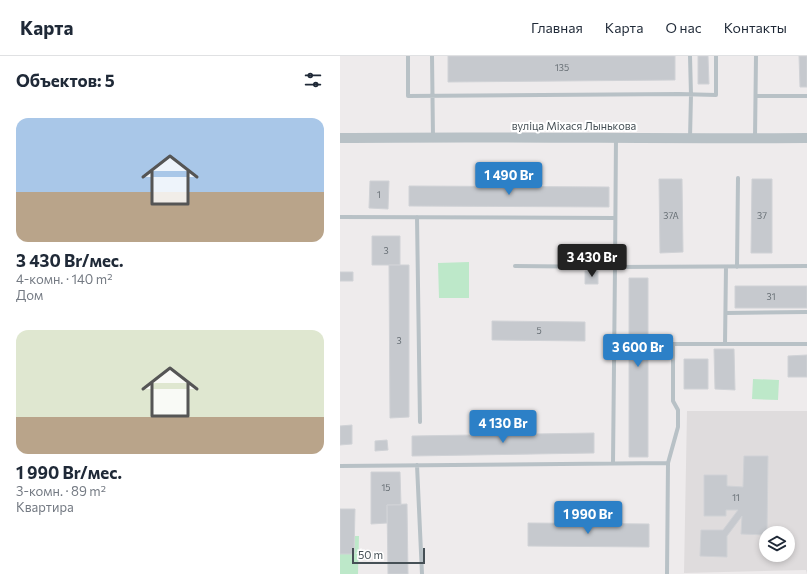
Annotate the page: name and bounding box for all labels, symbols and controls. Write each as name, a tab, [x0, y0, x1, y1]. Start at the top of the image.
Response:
text: Карта	[20, 16, 73, 39]
text: Главная	[531, 19, 583, 36]
text: Карта	[605, 19, 643, 36]
text: О нас	[665, 19, 702, 36]
text: Контакты	[724, 19, 787, 36]
house number: 135	[555, 62, 569, 73]
icon: filters	[302, 69, 324, 91]
text: Объектов: 5	[16, 70, 115, 91]
street label: вуліца Міхася Лынькова	[512, 119, 636, 132]
icon: home	[134, 144, 206, 216]
pin: 1 490 Br	[468, 162, 550, 196]
text: 1 490 Br	[484, 167, 534, 183]
house number: 1	[377, 189, 381, 200]
house number: 37А	[663, 210, 679, 221]
house number: 37	[757, 210, 767, 221]
pin: 3 430 Br	[551, 244, 633, 278]
house number: 3	[383, 245, 389, 256]
text: 3 430 Br	[567, 249, 617, 265]
text: 3 430 Br/мес.	[16, 250, 124, 271]
text: 4-комн. · 140 m²	[16, 271, 112, 287]
text: Дом	[16, 287, 43, 303]
house number: 31	[767, 291, 775, 302]
house number: 5	[536, 325, 542, 336]
pin: 3 600 Br	[597, 334, 679, 368]
house number: 3	[396, 335, 402, 346]
text: 3 600 Br	[612, 339, 664, 355]
icon: home	[134, 356, 206, 428]
pin: 4 130 Br	[462, 410, 544, 444]
text: 4 130 Br	[478, 415, 528, 431]
text: 1 990 Br/мес.	[16, 462, 122, 483]
house number: 15	[381, 482, 391, 493]
text: 3-комн. · 89 m²	[16, 483, 106, 499]
house number: 11	[732, 492, 740, 503]
text: Квартира	[16, 499, 74, 515]
pin: 1 990 Br	[547, 501, 629, 535]
text: 1 990 Br	[563, 506, 613, 522]
map controls	[759, 526, 795, 562]
button: layers	[759, 526, 795, 562]
scale bar	[352, 546, 425, 565]
text: 50 m	[358, 548, 383, 561]

